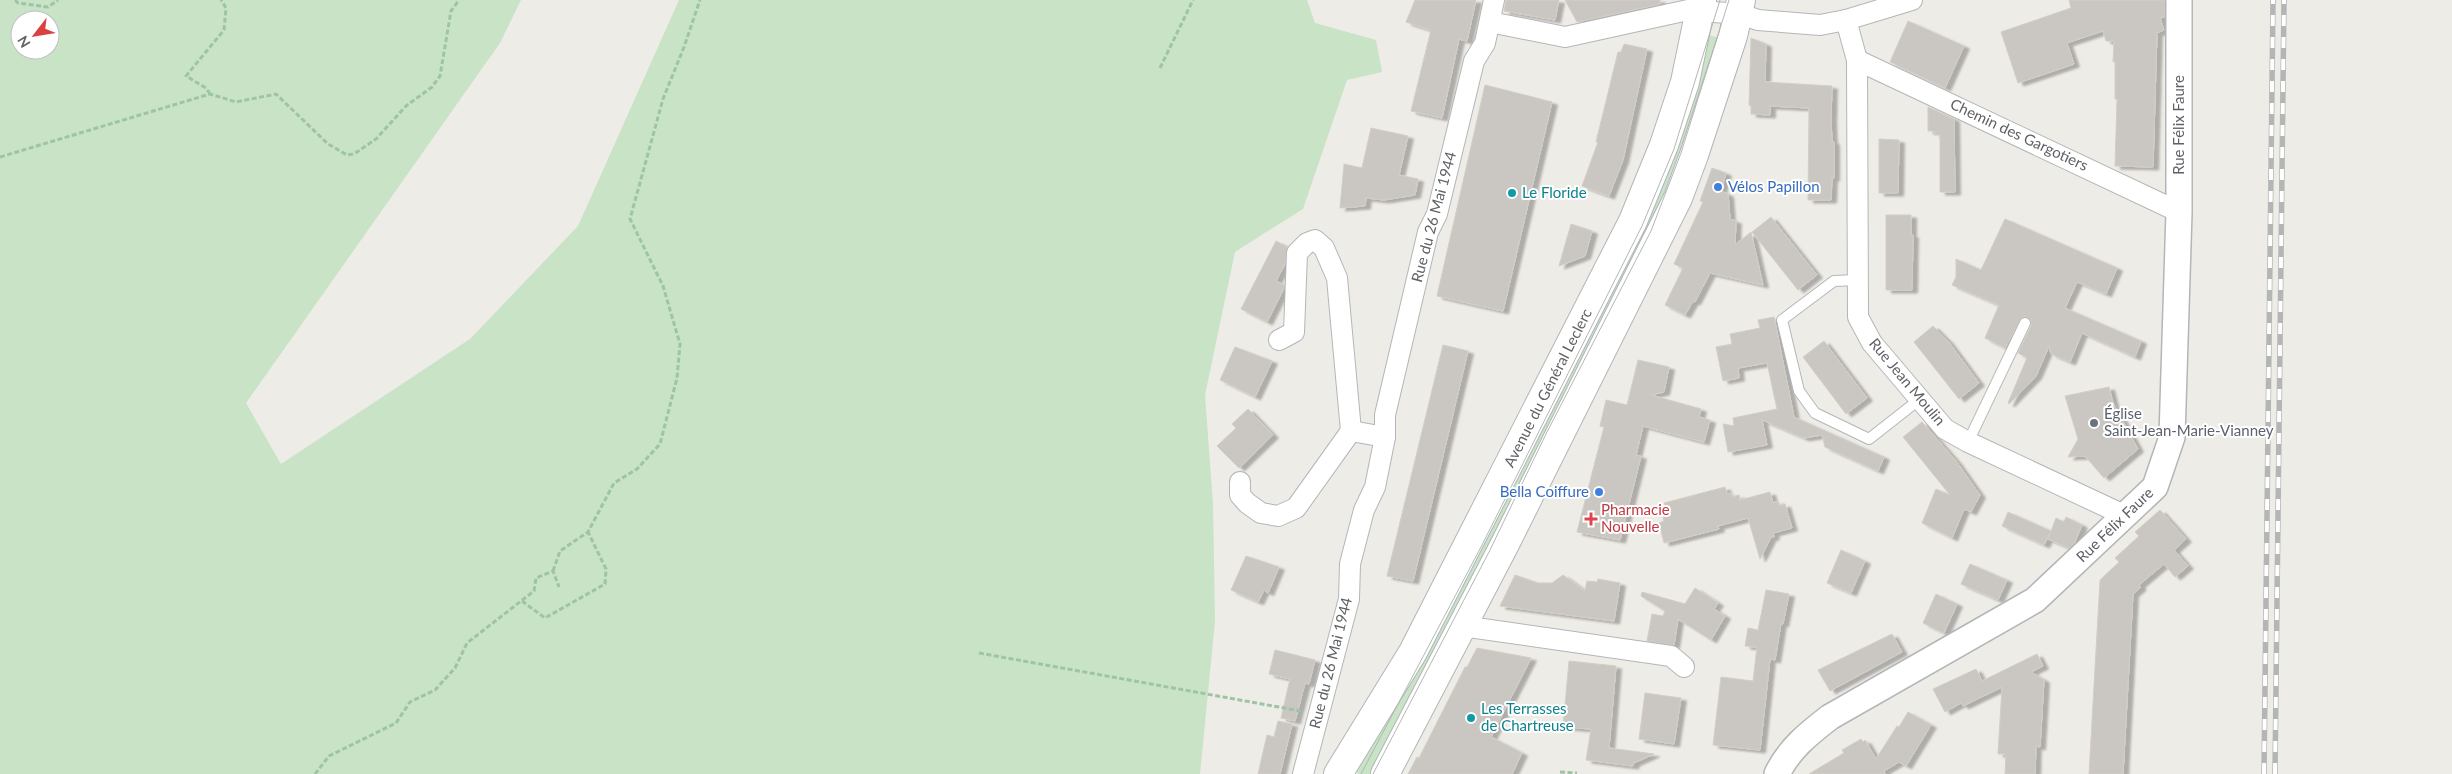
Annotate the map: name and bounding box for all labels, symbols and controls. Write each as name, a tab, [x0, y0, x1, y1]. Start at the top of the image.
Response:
north arrow	[10, 10, 60, 60]
text: N	[13, 33, 33, 51]
street label: Rue Félix Faure	[2169, 75, 2187, 175]
street label: Chemin des Gargotiers	[1948, 94, 2091, 174]
street label: Rue du 26 Mai 1944	[1407, 149, 1459, 284]
place label: Vélos Papillon	[1728, 177, 1820, 195]
marker: Vélos Papillon	[1712, 181, 1724, 193]
place label: Le Floride	[1522, 183, 1587, 201]
marker: Le Floride	[1506, 187, 1518, 199]
street label: Avenue du Général Leclerc	[1499, 305, 1595, 470]
street label: Rue Jean Moulin	[1866, 334, 1950, 429]
place label: Église Saint-Jean-Marie-Vianney	[2104, 404, 2274, 439]
marker: Église Saint-Jean-Marie-Vianney	[2088, 417, 2100, 429]
place label: Bella Coiffure	[1500, 482, 1589, 500]
street label: Rue Félix Faure	[2072, 483, 2156, 565]
marker: Bella Coiffure	[1593, 486, 1605, 498]
place label: Pharmacie Nouvelle	[1601, 500, 1670, 535]
marker: Pharmacie Nouvelle	[1585, 513, 1597, 525]
street label: Rue du 26 Mai 1944	[1305, 595, 1355, 730]
place label: Les Terrasses de Chartreuse	[1481, 699, 1574, 734]
marker: Les Terrasses de Chartreuse	[1465, 712, 1477, 724]

